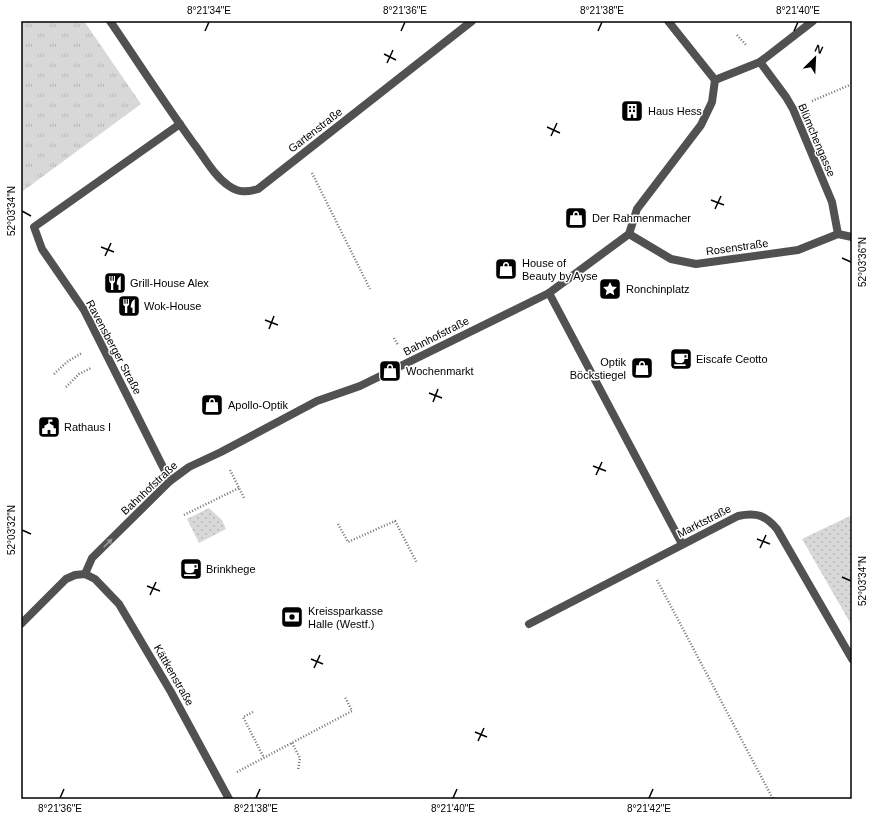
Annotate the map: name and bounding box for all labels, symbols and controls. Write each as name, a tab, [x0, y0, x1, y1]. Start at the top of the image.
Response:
text: 8°21'34"E	[187, 5, 231, 16]
text: 8°21'36"E	[383, 5, 427, 16]
text: 8°21'38"E	[580, 5, 624, 16]
text: 8°21'40"E	[776, 5, 820, 16]
north arrow	[795, 38, 835, 78]
text: N	[813, 42, 825, 56]
building icon: Haus Hess	[619, 98, 645, 124]
street label: Blümchengasse	[796, 102, 838, 178]
street label: Gartenstraße	[286, 105, 344, 155]
place label: Haus Hess	[648, 105, 702, 117]
text: 52°03'34"N	[6, 186, 17, 236]
shop icon: Der Rahmenmacher	[563, 205, 589, 231]
place label: Der Rahmenmacher	[592, 212, 691, 224]
street label: Rosenstraße	[705, 237, 769, 257]
text: 52°03'36"N	[857, 237, 868, 287]
shop icon: House of Beauty by Ayse	[493, 256, 519, 282]
place label: House of Beauty by Ayse	[522, 257, 598, 282]
restaurant icon: Grill-House Alex	[102, 270, 128, 296]
place icon: Ronchinplatz	[597, 276, 623, 302]
place label: Grill-House Alex	[130, 277, 209, 289]
place label: Ronchinplatz	[626, 283, 690, 295]
restaurant icon: Wok-House	[116, 293, 142, 319]
street label: Ravensberger Straße	[84, 298, 144, 396]
place label: Wok-House	[144, 300, 201, 312]
street label: Bahnhofstraße	[401, 314, 471, 358]
cafe icon: Eiscafe Ceotto	[668, 346, 694, 372]
place label: Eiscafe Ceotto	[696, 353, 768, 365]
shop icon: Optik Böckstiegel	[629, 355, 655, 381]
place label: Optik Böckstiegel	[570, 356, 626, 381]
shop icon: Wochenmarkt	[377, 358, 403, 384]
place label: Wochenmarkt	[406, 365, 474, 377]
shop icon: Apollo-Optik	[199, 392, 225, 418]
place label: Apollo-Optik	[228, 399, 288, 411]
public building icon: Rathaus I	[36, 414, 62, 440]
place label: Rathaus I	[64, 421, 111, 433]
street label: Bahnhofstraße	[119, 459, 179, 517]
street label: Marktstraße	[675, 502, 733, 540]
text: 52°03'32"N	[6, 505, 17, 555]
one-way arrow	[103, 538, 113, 548]
cafe icon: Brinkhege	[178, 556, 204, 582]
text: 52°03'34"N	[857, 556, 868, 606]
place label: Brinkhege	[206, 563, 256, 575]
bank icon: Kreissparkasse Halle (Westf.)	[279, 604, 305, 630]
place label: Kreissparkasse Halle (Westf.)	[308, 605, 383, 630]
street label: Kättkenstraße	[152, 642, 196, 708]
text: 8°21'36"E	[38, 803, 82, 814]
text: 8°21'38"E	[234, 803, 278, 814]
text: 8°21'40"E	[431, 803, 475, 814]
text: 8°21'42"E	[627, 803, 671, 814]

